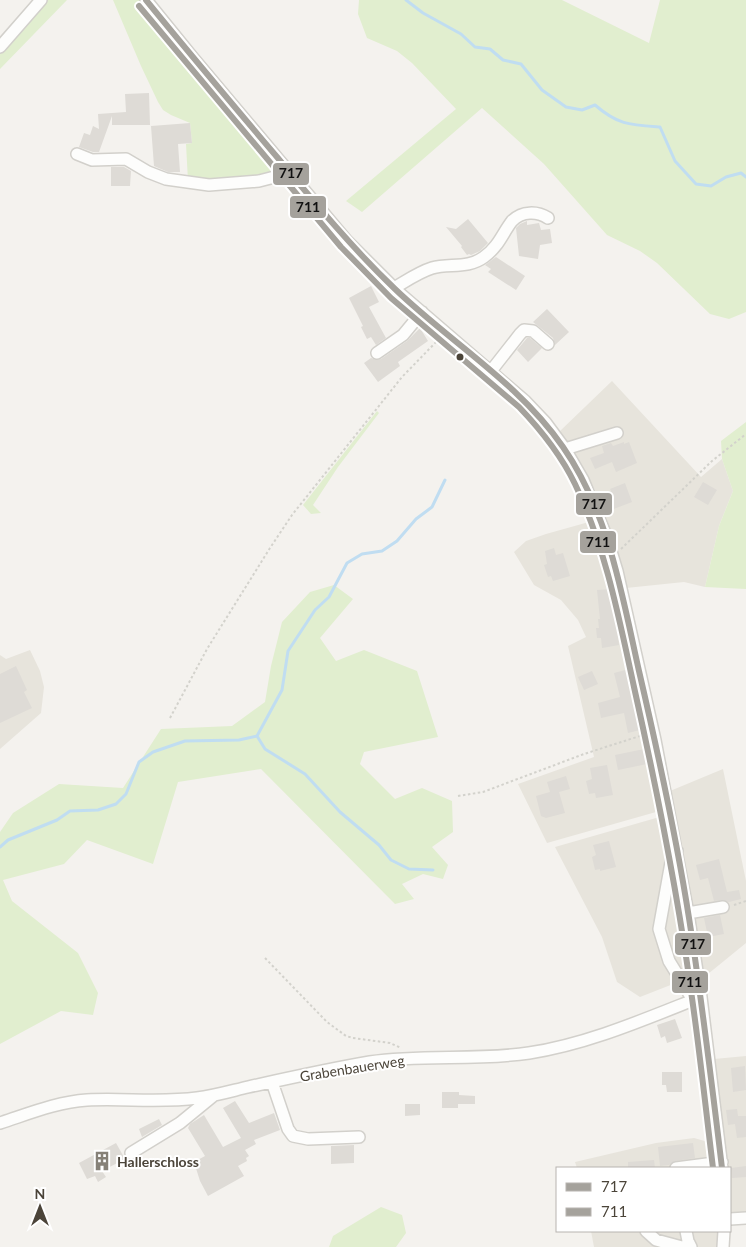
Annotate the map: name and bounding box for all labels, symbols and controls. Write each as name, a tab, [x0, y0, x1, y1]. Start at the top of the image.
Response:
line badge: 717	[272, 162, 310, 186]
text: 717	[279, 164, 303, 181]
line badge: 711	[289, 195, 327, 219]
text: 711	[296, 198, 320, 215]
unlabelled marker	[455, 352, 465, 362]
line badge: 717	[575, 492, 613, 516]
text: 717	[582, 495, 606, 512]
line badge: 711	[579, 530, 617, 554]
text: 711	[586, 533, 610, 550]
line badge: 717	[674, 932, 712, 956]
text: 717	[681, 935, 705, 952]
line badge: 711	[671, 970, 709, 994]
text: 711	[678, 973, 702, 990]
street label: Grabenbauerweg	[298, 1051, 406, 1085]
building icon: Hallerschloss	[91, 1150, 113, 1172]
place label: Hallerschloss	[117, 1153, 199, 1170]
legend	[556, 1167, 731, 1232]
text: 717	[601, 1177, 627, 1195]
north arrow	[15, 1182, 65, 1232]
text: N	[35, 1185, 45, 1202]
text: 711	[601, 1202, 627, 1220]

